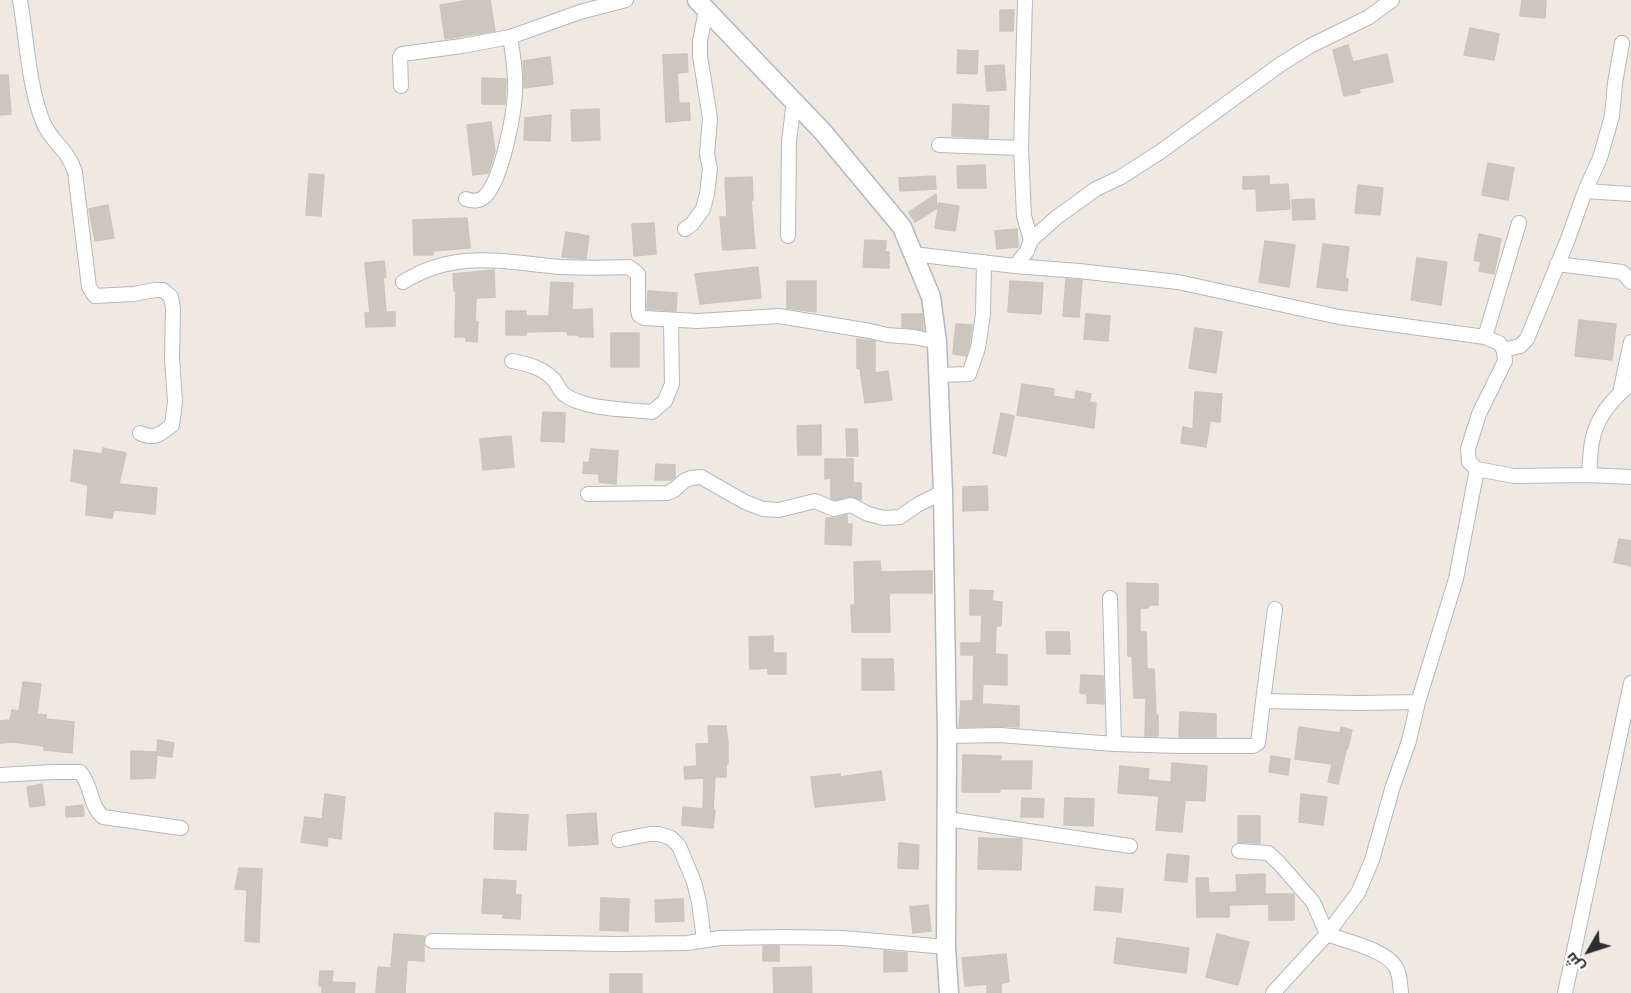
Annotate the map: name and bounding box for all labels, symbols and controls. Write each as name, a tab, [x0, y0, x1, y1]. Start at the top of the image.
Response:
north arrow	[1559, 921, 1619, 981]
text: ش	[1562, 949, 1588, 976]

